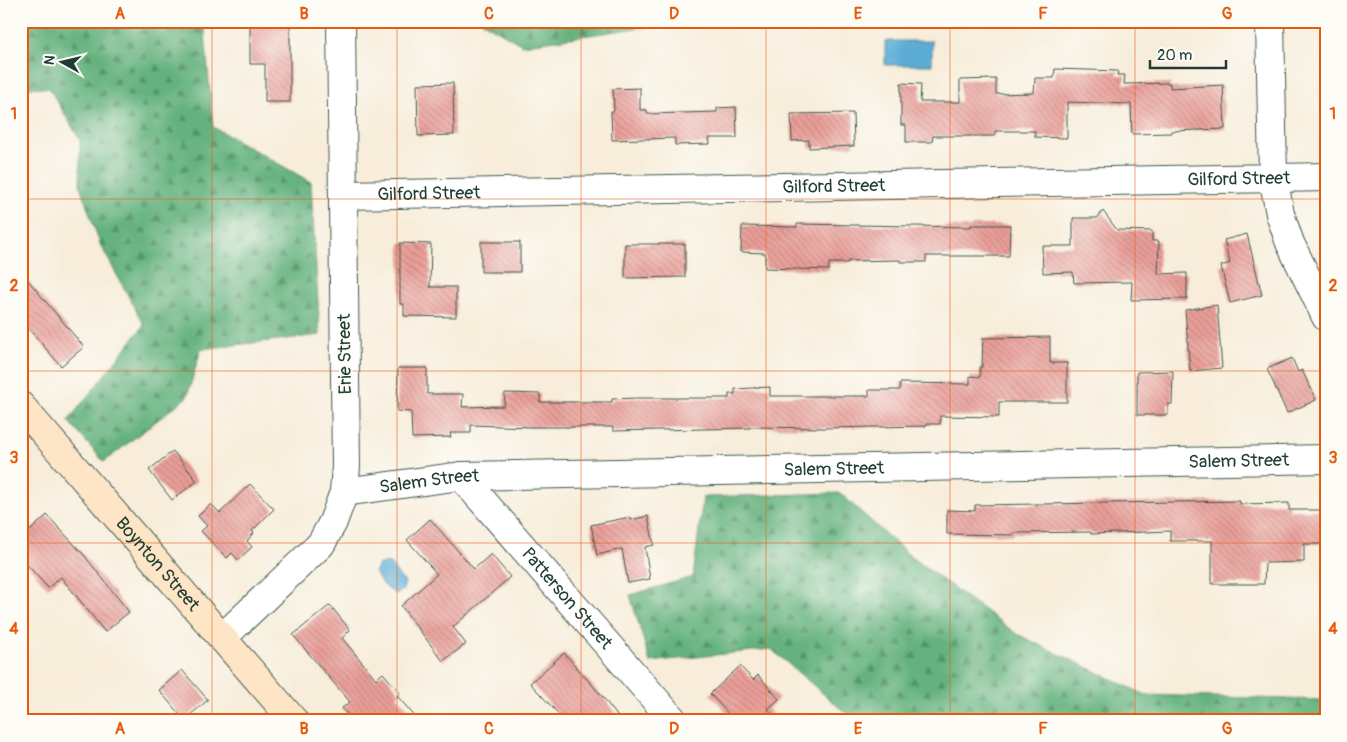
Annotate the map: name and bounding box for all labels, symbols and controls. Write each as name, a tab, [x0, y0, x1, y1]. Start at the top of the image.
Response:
text: A	[115, 4, 126, 24]
text: B	[299, 4, 309, 24]
text: C	[484, 4, 494, 24]
text: D	[669, 4, 679, 24]
text: E	[854, 4, 863, 24]
text: F	[1038, 4, 1048, 24]
text: G	[1222, 4, 1233, 24]
north arrow	[38, 38, 88, 88]
scale bar	[1150, 38, 1226, 70]
text: 20 m	[1157, 46, 1192, 65]
text: N	[41, 54, 59, 66]
text: 1	[11, 104, 17, 124]
text: 1	[1330, 104, 1336, 124]
street label: Gilford Street	[1187, 166, 1291, 191]
street label: Gilford Street	[782, 174, 886, 198]
street label: Gilford Street	[377, 181, 481, 206]
text: 2	[10, 276, 19, 296]
text: 2	[1329, 276, 1338, 296]
street label: Erie Street	[333, 313, 357, 394]
text: 3	[10, 448, 19, 468]
street label: Salem Street	[1188, 448, 1290, 473]
text: 3	[1329, 448, 1338, 468]
street label: Salem Street	[783, 456, 885, 481]
street label: Salem Street	[378, 464, 480, 499]
street label: Boynton Street	[111, 512, 205, 616]
street label: Patterson Street	[517, 543, 618, 654]
text: 4	[9, 619, 19, 639]
text: 4	[1328, 619, 1338, 639]
text: A	[115, 719, 126, 739]
text: B	[299, 719, 309, 739]
text: C	[484, 719, 494, 739]
text: D	[669, 719, 679, 739]
text: E	[854, 719, 863, 739]
text: F	[1038, 719, 1048, 739]
text: G	[1222, 719, 1233, 739]

